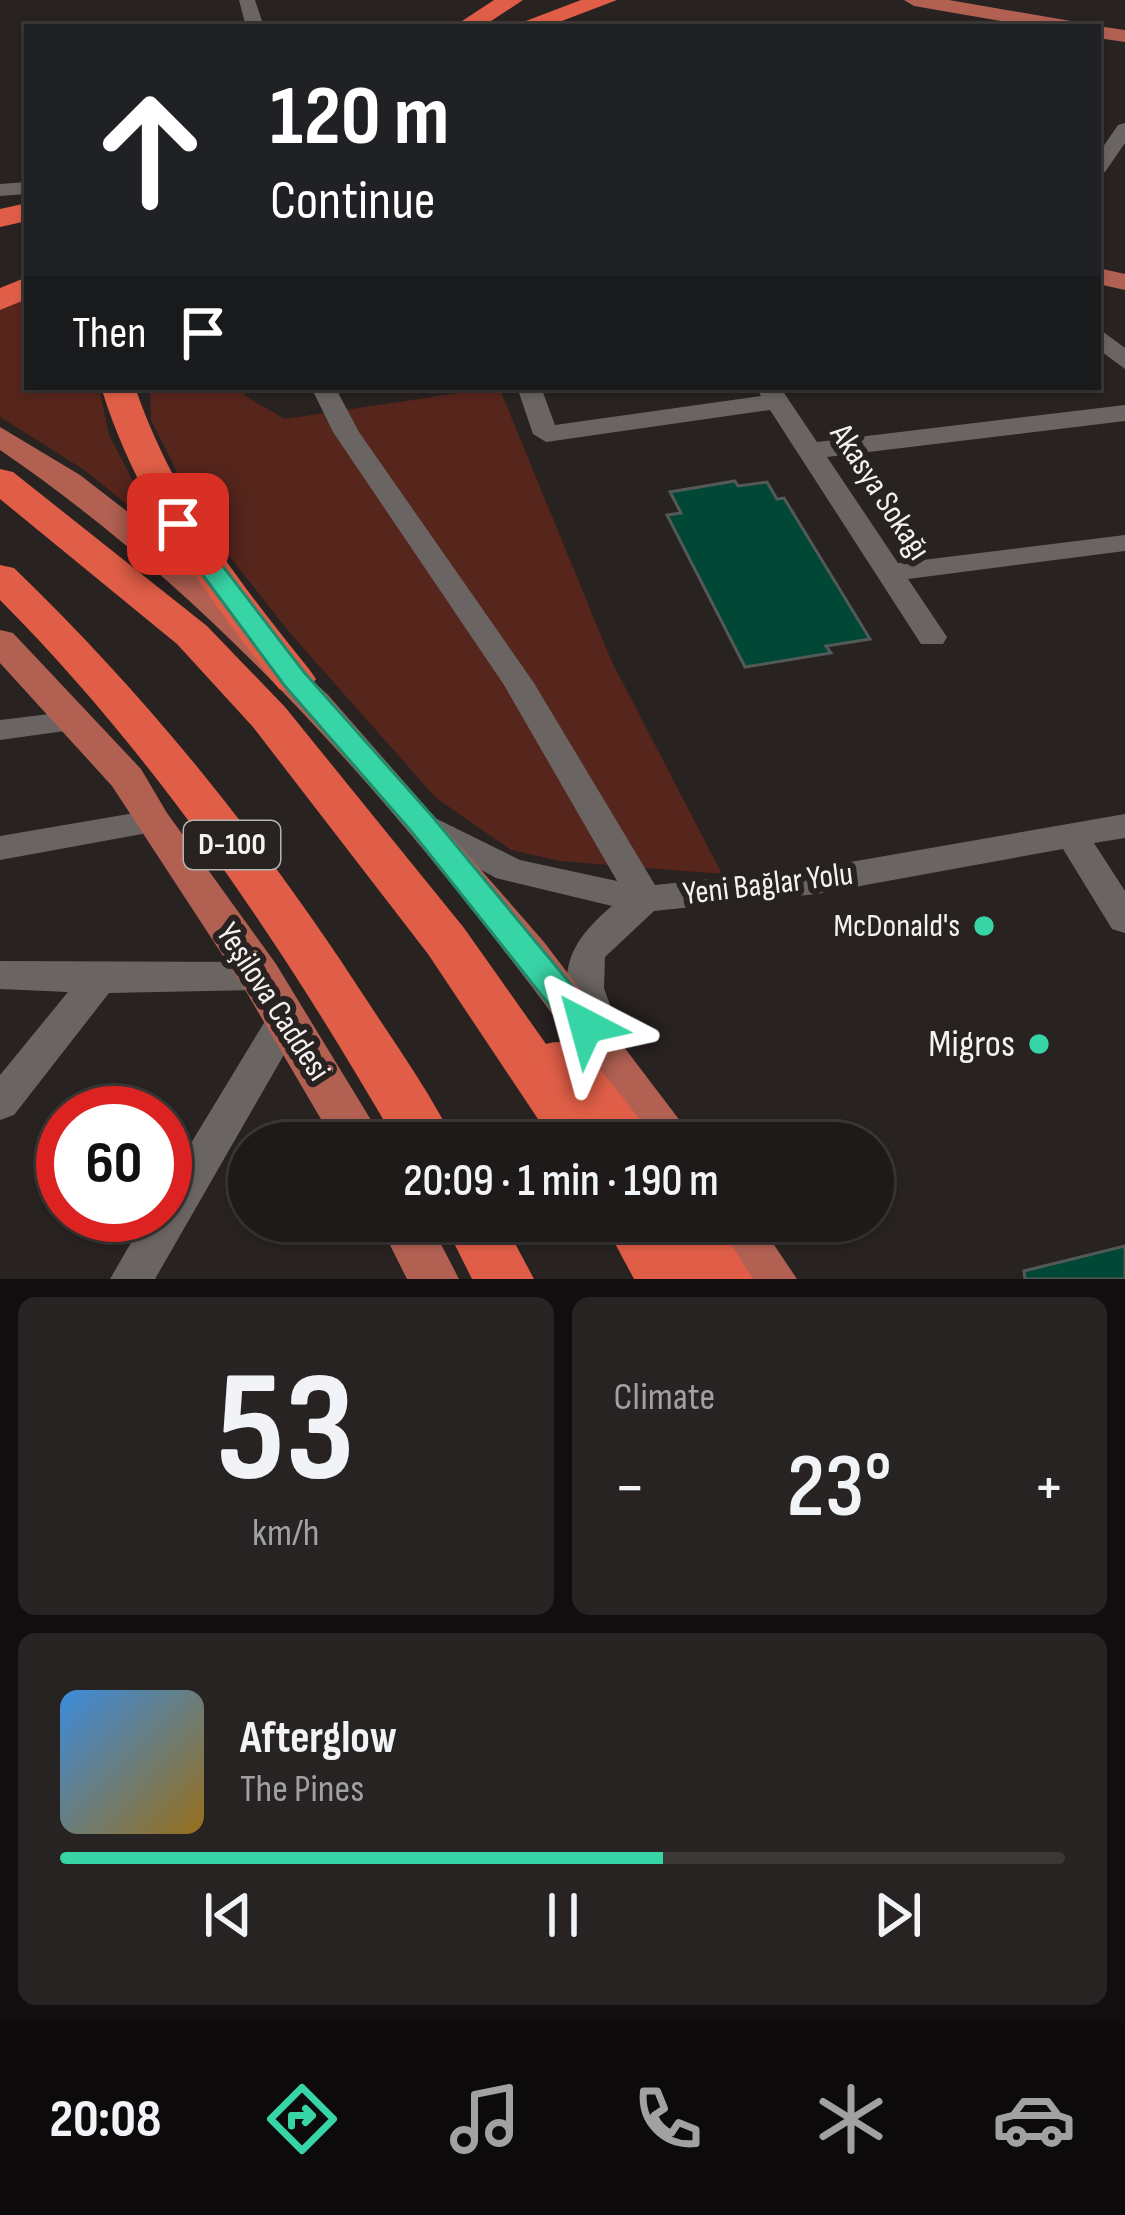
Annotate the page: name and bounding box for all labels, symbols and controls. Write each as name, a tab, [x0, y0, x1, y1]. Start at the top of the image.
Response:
text: 120 m	[270, 67, 449, 168]
icon: ahead	[72, 72, 228, 228]
text: Continue	[270, 169, 436, 234]
icon: arrive	[170, 300, 236, 366]
text: Then	[72, 306, 146, 361]
street label: Akasya Sokağı	[821, 416, 939, 568]
pin	[127, 473, 229, 575]
icon: arrive	[145, 491, 211, 557]
road number: D-100	[184, 821, 280, 869]
street label: Yeni Bağlar Yolu	[681, 854, 855, 914]
place label: McDonald's	[834, 906, 960, 946]
marker: McDonald's	[971, 913, 997, 939]
street label: Yeşilova Caddesi	[207, 916, 339, 1088]
position arrow	[523, 963, 649, 1089]
place label: Migros	[928, 1021, 1015, 1068]
marker: Migros	[1026, 1031, 1052, 1057]
speed limit sign: 60	[36, 1086, 192, 1242]
text: 20:09 · 1 min · 190 m	[403, 1154, 719, 1209]
text: 53	[217, 1338, 355, 1525]
text: Climate	[614, 1374, 715, 1421]
text: 23°	[787, 1434, 892, 1542]
text: −	[614, 1449, 646, 1528]
text: +	[1033, 1449, 1065, 1528]
text: km/h	[252, 1510, 319, 1557]
text: Afterglow	[240, 1711, 397, 1766]
text: The Pines	[240, 1766, 364, 1813]
icon: previous	[195, 1882, 261, 1948]
icon: pause	[530, 1882, 596, 1948]
icon: next	[865, 1882, 931, 1948]
icon: directions	[260, 2077, 344, 2161]
icon: music	[443, 2077, 527, 2161]
icon: phone	[626, 2077, 710, 2161]
icon: climate	[809, 2077, 893, 2161]
icon: car	[992, 2077, 1076, 2161]
text: 20:08	[49, 2087, 161, 2152]

